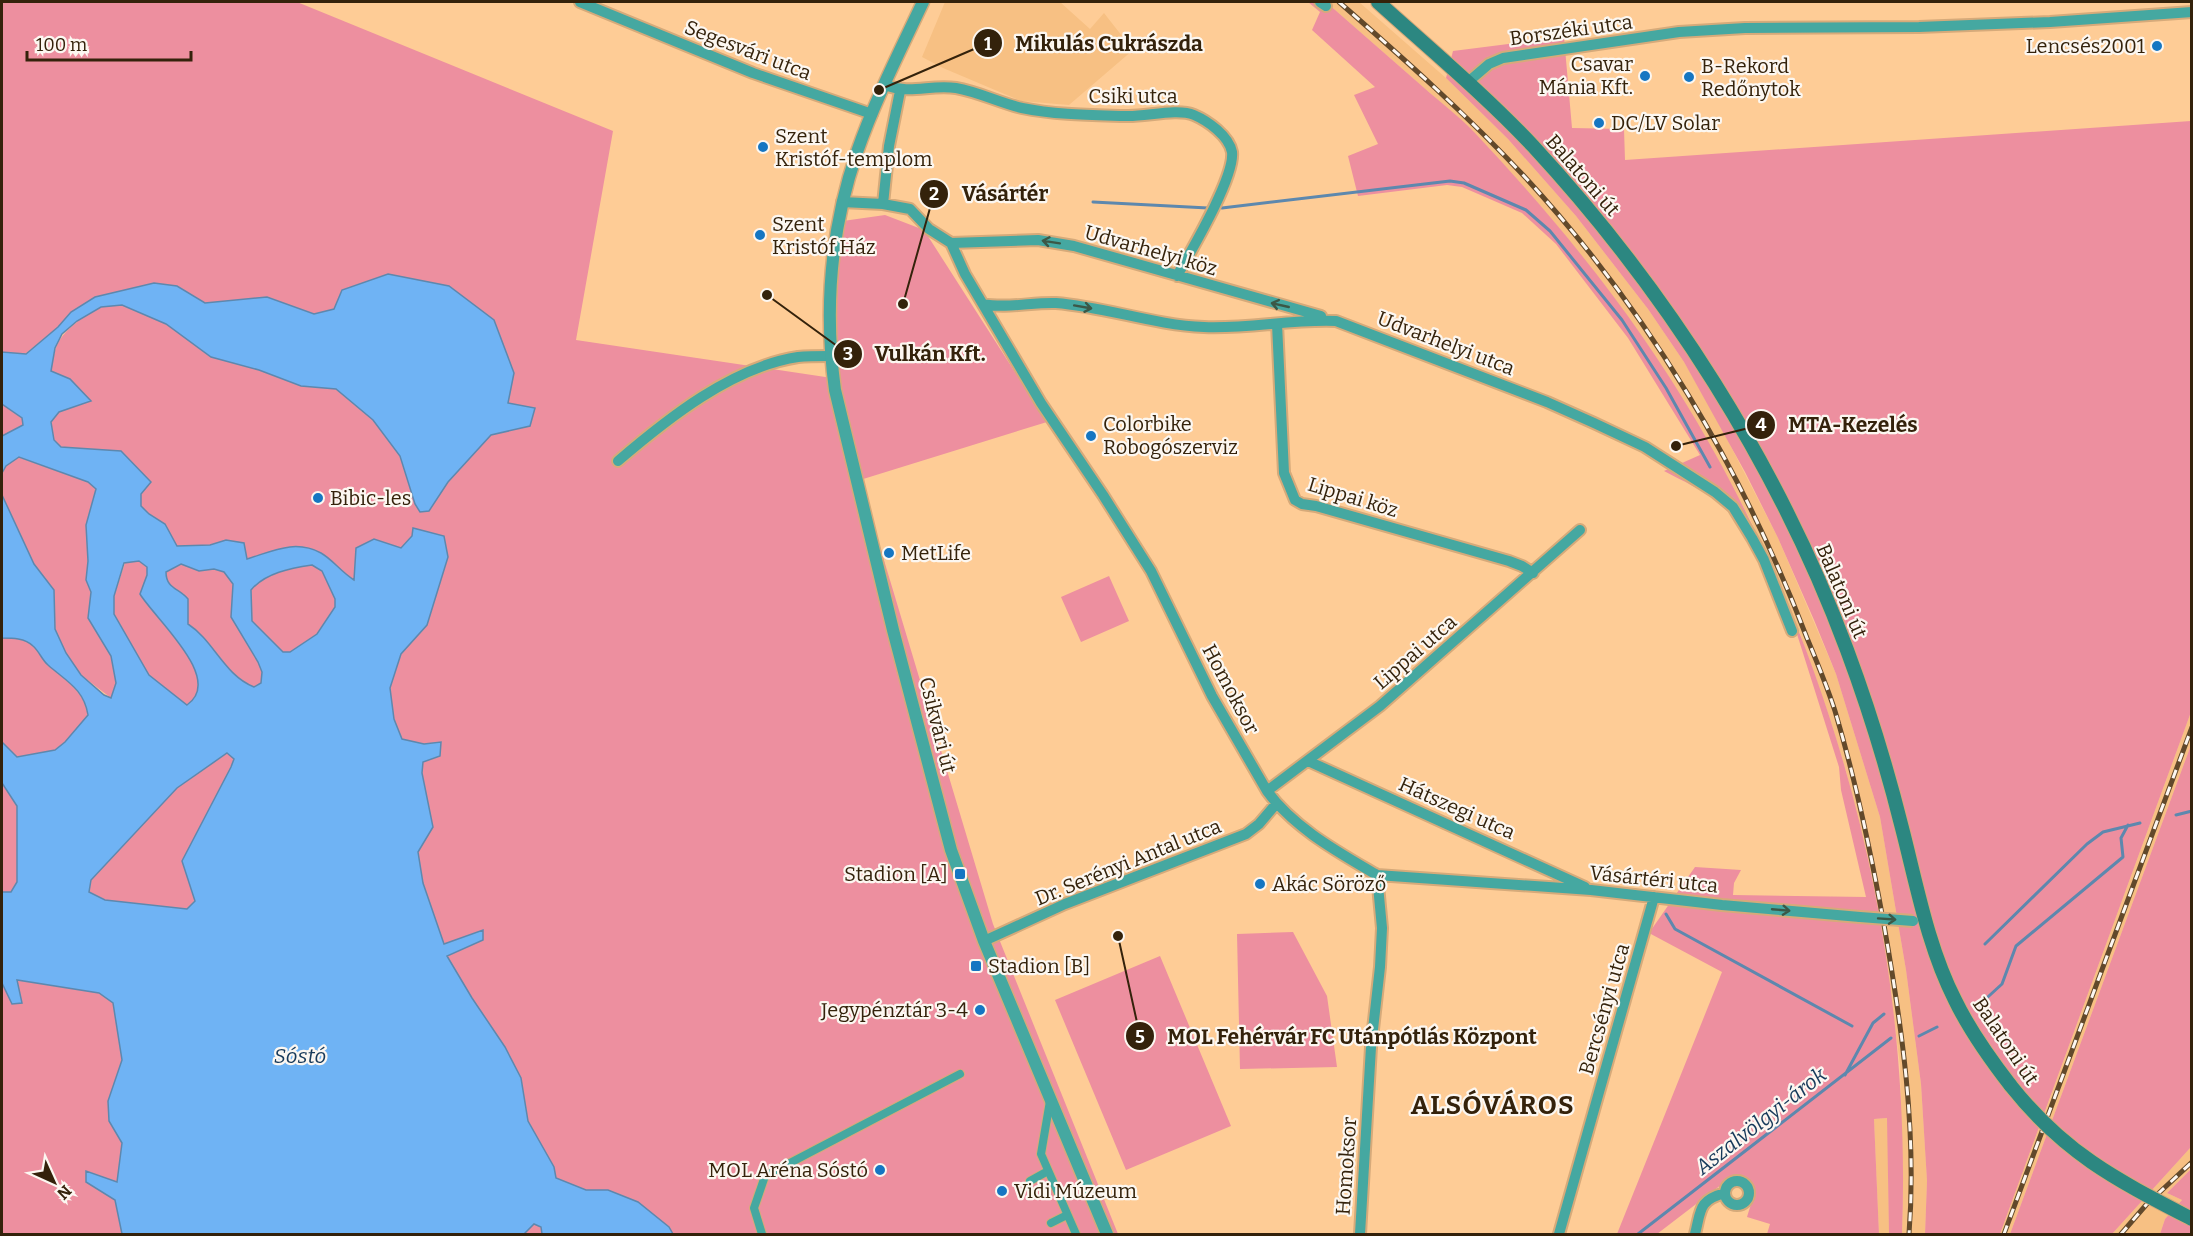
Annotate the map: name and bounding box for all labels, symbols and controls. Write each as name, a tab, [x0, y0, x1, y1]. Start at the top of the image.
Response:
street label: Borszéki utca	[1508, 9, 1634, 51]
street label: Segesvári utca	[681, 15, 815, 85]
scale bar	[27, 24, 190, 62]
callout: Mikulás Cukrászda	[973, 24, 1214, 63]
text: Mikulás Cukrászda	[1015, 31, 1203, 57]
text: 1	[984, 33, 992, 55]
text: 100 m	[36, 34, 87, 56]
place label: Lencsés2001	[2026, 34, 2145, 58]
marker: Lencsés2001	[2150, 39, 2164, 53]
place label: Csavar Mánia Kft.	[1539, 52, 1633, 99]
place label: B-Rekord Redőnytok	[1701, 54, 1801, 101]
marker: Csavar Mánia Kft.	[1638, 69, 1652, 83]
marker: B-Rekord Redőnytok	[1682, 70, 1696, 84]
street label: Csiki utca	[1088, 84, 1178, 108]
place label: DC/LV Solar	[1611, 111, 1720, 135]
marker: DC/LV Solar	[1592, 116, 1606, 130]
place label: Szent Kristóf-templom	[775, 124, 932, 171]
street label: Balatoni út	[1541, 129, 1625, 221]
marker: Szent Kristóf-templom	[756, 140, 770, 154]
callout: Vásártér	[919, 175, 1060, 214]
text: Vásártér	[962, 181, 1048, 207]
text: 2	[929, 183, 939, 205]
place label: Szent Kristóf Ház	[772, 212, 876, 259]
street label: Udvarhelyi köz	[1082, 220, 1220, 280]
marker: Szent Kristóf Ház	[753, 228, 767, 242]
one-way arrow	[1042, 237, 1062, 248]
one-way arrow	[1271, 298, 1290, 310]
one-way arrow	[1073, 302, 1092, 313]
street label: Udvarhelyi utca	[1374, 306, 1518, 380]
callout: Vulkán Kft.	[833, 335, 998, 374]
text: Vulkán Kft.	[874, 341, 986, 367]
text: 3	[843, 343, 853, 365]
callout: MTA-Kezelés	[1746, 406, 1930, 445]
place label: Colorbike Robogószerviz	[1103, 412, 1238, 459]
text: MTA-Kezelés	[1788, 412, 1918, 438]
text: 4	[1756, 414, 1767, 436]
marker: Colorbike Robogószerviz	[1084, 429, 1098, 443]
street label: Lippai köz	[1305, 472, 1401, 522]
place label: Bibic-les	[330, 486, 411, 510]
marker: Bibic-les	[311, 491, 325, 505]
street label: Balatoni út	[1811, 540, 1873, 642]
place label: MetLife	[901, 541, 971, 565]
marker: MetLife	[882, 546, 896, 560]
street label: Lippai utca	[1369, 610, 1461, 694]
street label: Homoksor	[1197, 640, 1265, 738]
street label: Csikvári út	[914, 674, 962, 776]
street label: Hátszegi utca	[1395, 772, 1519, 844]
street label: Dr. Serényi Antal utca	[1031, 814, 1225, 910]
street label: Vásártéri utca	[1589, 860, 1720, 898]
place label: Stadion [A]	[844, 862, 948, 886]
marker: Stadion [A]	[953, 867, 967, 881]
place label: Akác Söröző	[1272, 872, 1386, 896]
marker: Akác Söröző	[1253, 877, 1267, 891]
one-way arrow	[1770, 905, 1790, 916]
one-way arrow	[1876, 914, 1896, 925]
street label: Bercsényi utca	[1574, 941, 1634, 1077]
place label: Stadion [B]	[988, 954, 1090, 978]
marker: Stadion [B]	[969, 959, 983, 973]
street label: Balatoni út	[1968, 993, 2044, 1089]
place label: Jegypénztár 3-4	[820, 998, 968, 1022]
marker: Jegypénztár 3-4	[973, 1003, 987, 1017]
callout: MOL Fehérvár FC Utánpótlás Központ	[1125, 1017, 1548, 1056]
text: MOL Fehérvár FC Utánpótlás Központ	[1167, 1024, 1537, 1050]
text: 5	[1135, 1026, 1145, 1048]
water label: Sóstó	[274, 1043, 326, 1069]
water label: Aszalvölgyi-árok	[1690, 1061, 1832, 1181]
district label: ALSÓVÁROS	[1411, 1089, 1575, 1121]
street label: Homoksor	[1331, 1116, 1361, 1216]
north arrow	[24, 1152, 84, 1212]
place label: MOL Aréna Sóstó	[708, 1158, 868, 1182]
marker: MOL Aréna Sóstó	[873, 1163, 887, 1177]
place label: Vidi Múzeum	[1014, 1179, 1137, 1203]
text: N	[53, 1181, 75, 1203]
marker: Vidi Múzeum	[995, 1184, 1009, 1198]

